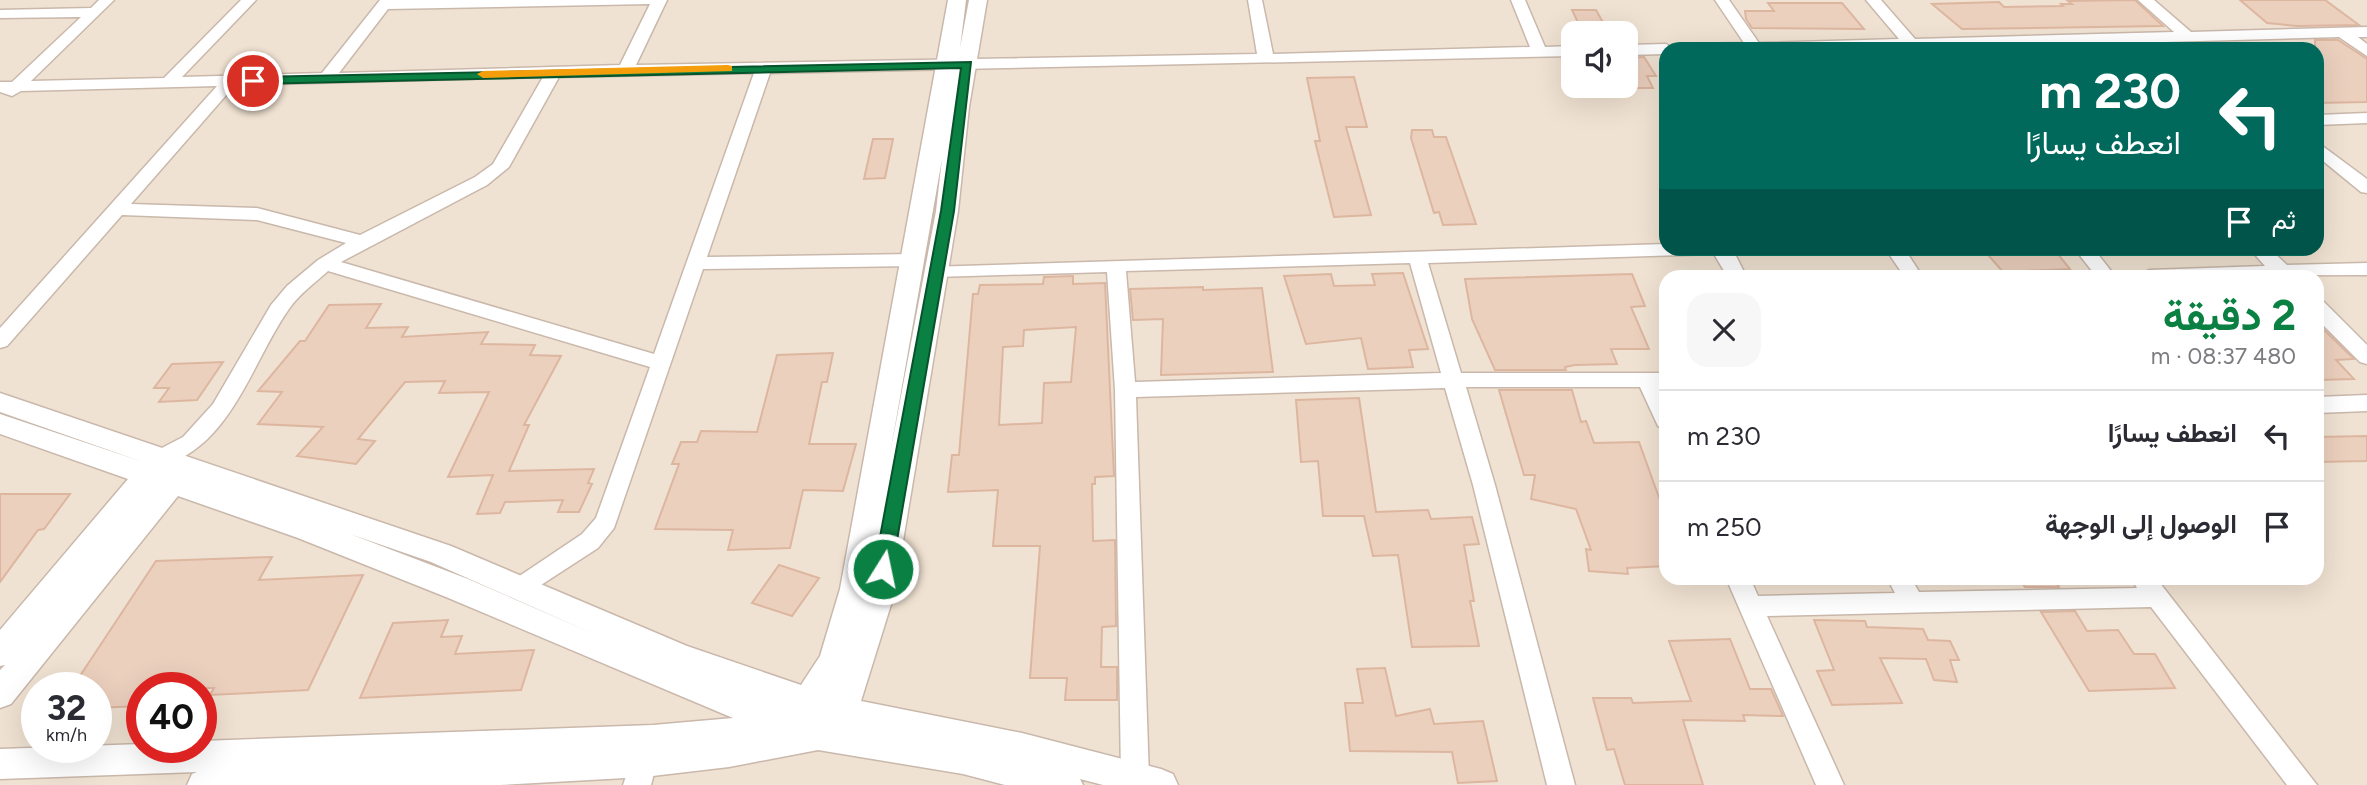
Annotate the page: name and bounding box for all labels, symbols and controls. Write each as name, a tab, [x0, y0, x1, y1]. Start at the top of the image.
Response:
map controls	[1561, 21, 1638, 98]
button: sound	[1561, 21, 1638, 98]
pin	[223, 51, 283, 111]
text: 230 m	[2039, 61, 2181, 120]
icon: arrive	[234, 62, 272, 100]
icon: left	[2205, 70, 2296, 161]
text: انعطف يسارًا	[2025, 124, 2181, 162]
icon: arrive	[2220, 203, 2258, 241]
text: ثم	[2272, 204, 2296, 236]
text: 2 دقيقة	[2163, 290, 2296, 341]
button: close	[1687, 293, 1761, 367]
text: 480 m · 08:37	[2151, 342, 2296, 370]
text: انعطف يسارًا	[2108, 417, 2237, 449]
icon: left	[2258, 417, 2296, 455]
text: 230 m	[1687, 420, 1761, 452]
text: الوصول إلى الوجهة	[2045, 508, 2237, 540]
icon: arrive	[2258, 508, 2296, 546]
text: 250 m	[1687, 511, 1762, 543]
position arrow	[846, 532, 920, 606]
speed limit sign: 40	[126, 672, 217, 763]
text: 32	[47, 687, 86, 729]
text: km/h	[46, 724, 87, 746]

